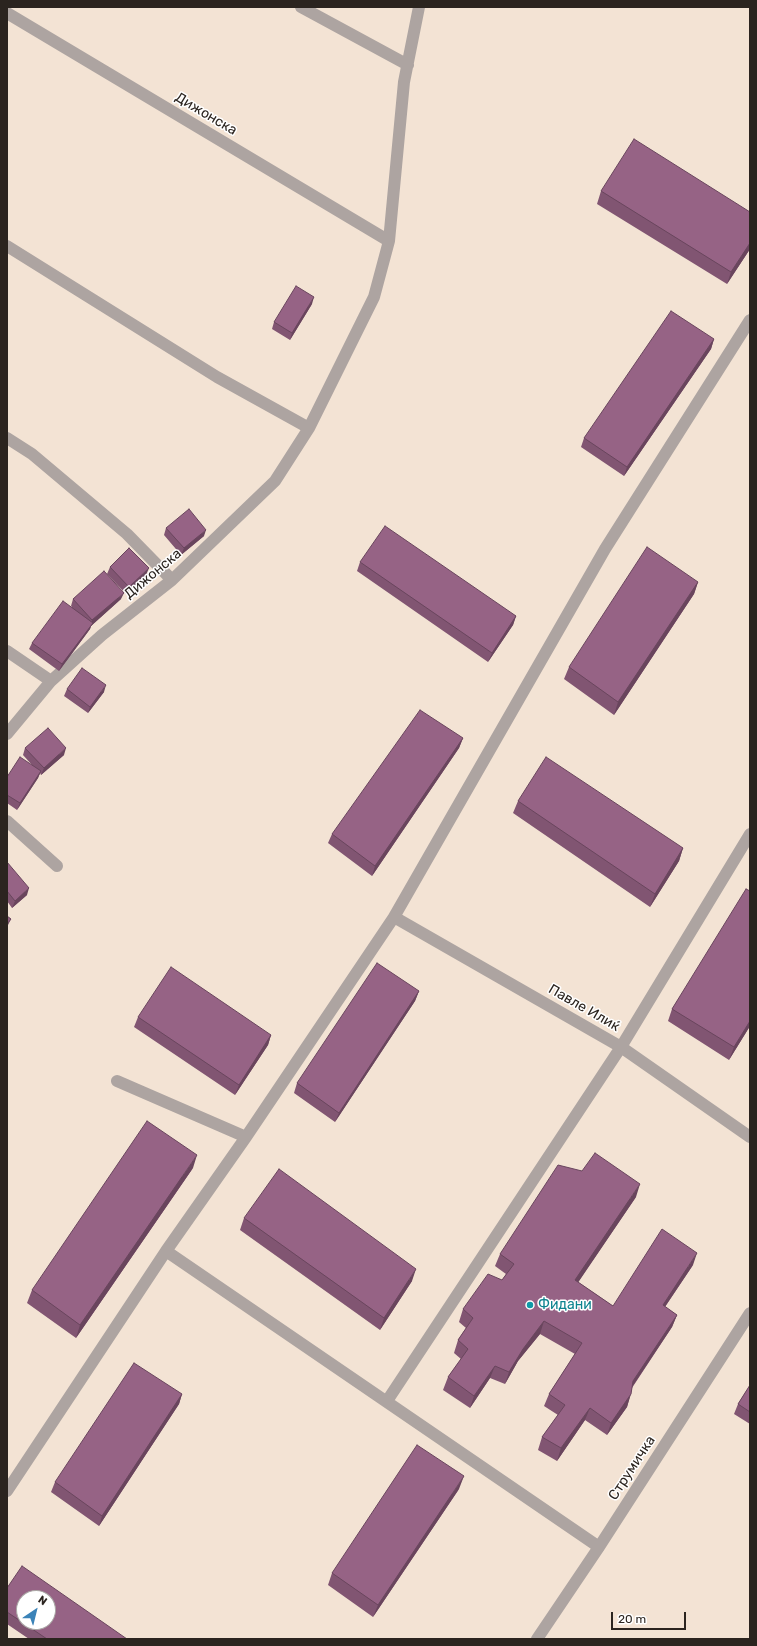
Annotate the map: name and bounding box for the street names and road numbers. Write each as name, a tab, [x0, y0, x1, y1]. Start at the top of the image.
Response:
street label: Дижонска	[172, 89, 240, 139]
street label: Дижонска	[121, 545, 185, 603]
street label: Павле Илиќ	[545, 981, 623, 1035]
street label: Струмичка	[605, 1433, 659, 1503]

